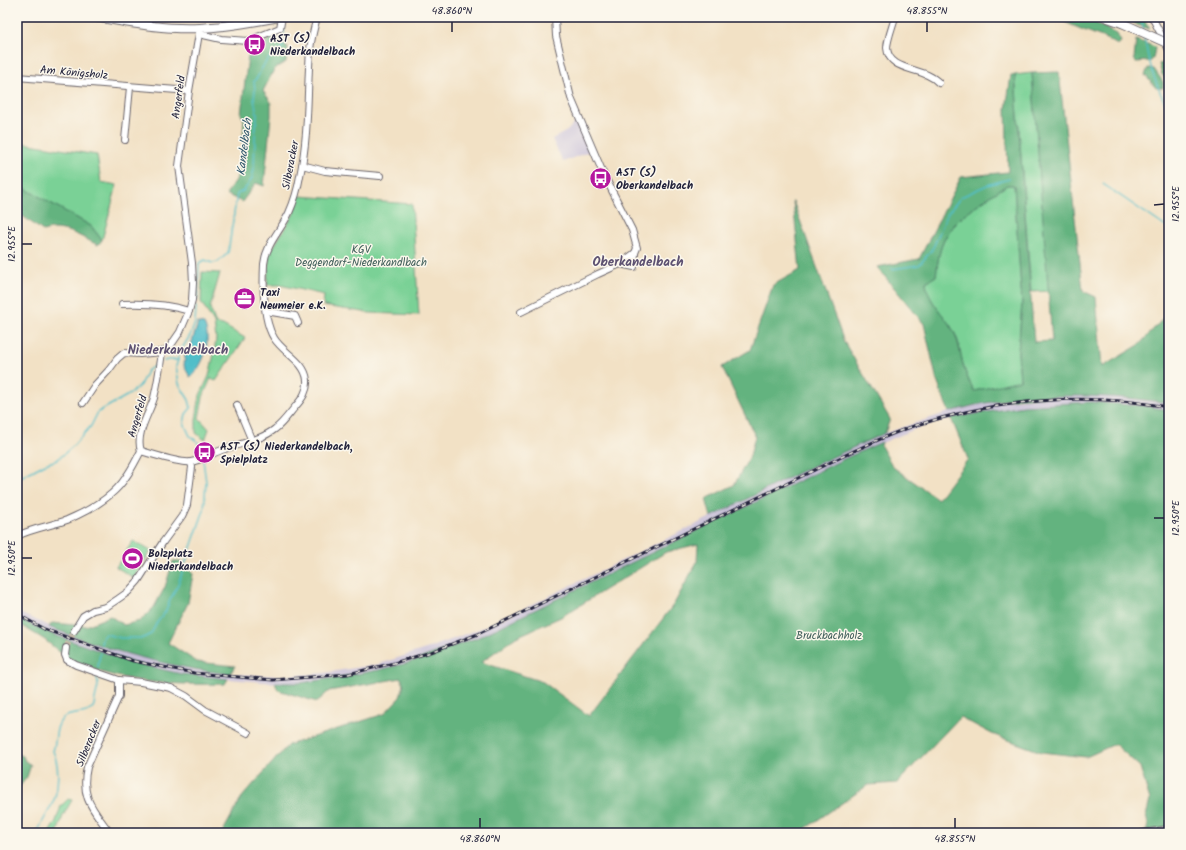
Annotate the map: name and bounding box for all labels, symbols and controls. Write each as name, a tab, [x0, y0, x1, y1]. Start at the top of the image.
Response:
text: 48.860°N	[432, 3, 473, 19]
text: 48.855°N	[907, 3, 948, 19]
place label: AST (S) Niederkandelbach	[270, 30, 355, 61]
bus stop icon: AST (S) Niederkandelbach	[242, 31, 268, 57]
street label: Am Königsholz	[39, 61, 109, 85]
street label: Angerfeld	[167, 74, 191, 120]
water label: Kandelbach	[232, 116, 258, 177]
street label: Silberacker	[277, 138, 305, 191]
place label: AST (S) Oberkandelbach	[616, 164, 693, 195]
bus stop icon: AST (S) Oberkandelbach	[588, 165, 614, 191]
text: 12.955°E	[1168, 185, 1184, 222]
text: 12.955°E	[4, 225, 20, 262]
park label: KGV Deggendorf-Niederkandlbach	[295, 241, 427, 272]
district label: Oberkandelbach	[592, 252, 684, 273]
place label: Taxi Neumeier e.K.	[260, 284, 326, 315]
office icon: Taxi Neumeier e.K.	[232, 285, 258, 311]
district label: Niederkandelbach	[128, 340, 228, 361]
street label: Angerfeld	[123, 392, 153, 440]
place label: AST (S) Niederkandelbach, Spielplatz	[220, 438, 353, 469]
bus stop icon: AST (S) Niederkandelbach, Spielplatz	[192, 439, 218, 465]
text: 12.950°E	[1168, 499, 1184, 536]
text: 12.950°E	[4, 539, 20, 576]
place label: Bolzplatz Niederkandelbach	[148, 545, 233, 576]
sports icon: Bolzplatz Niederkandelbach	[120, 546, 146, 572]
park label: Bruckbachholz	[796, 627, 862, 645]
street label: Silberacker	[71, 716, 107, 770]
text: 48.860°N	[460, 831, 501, 847]
text: 48.855°N	[935, 831, 976, 847]

